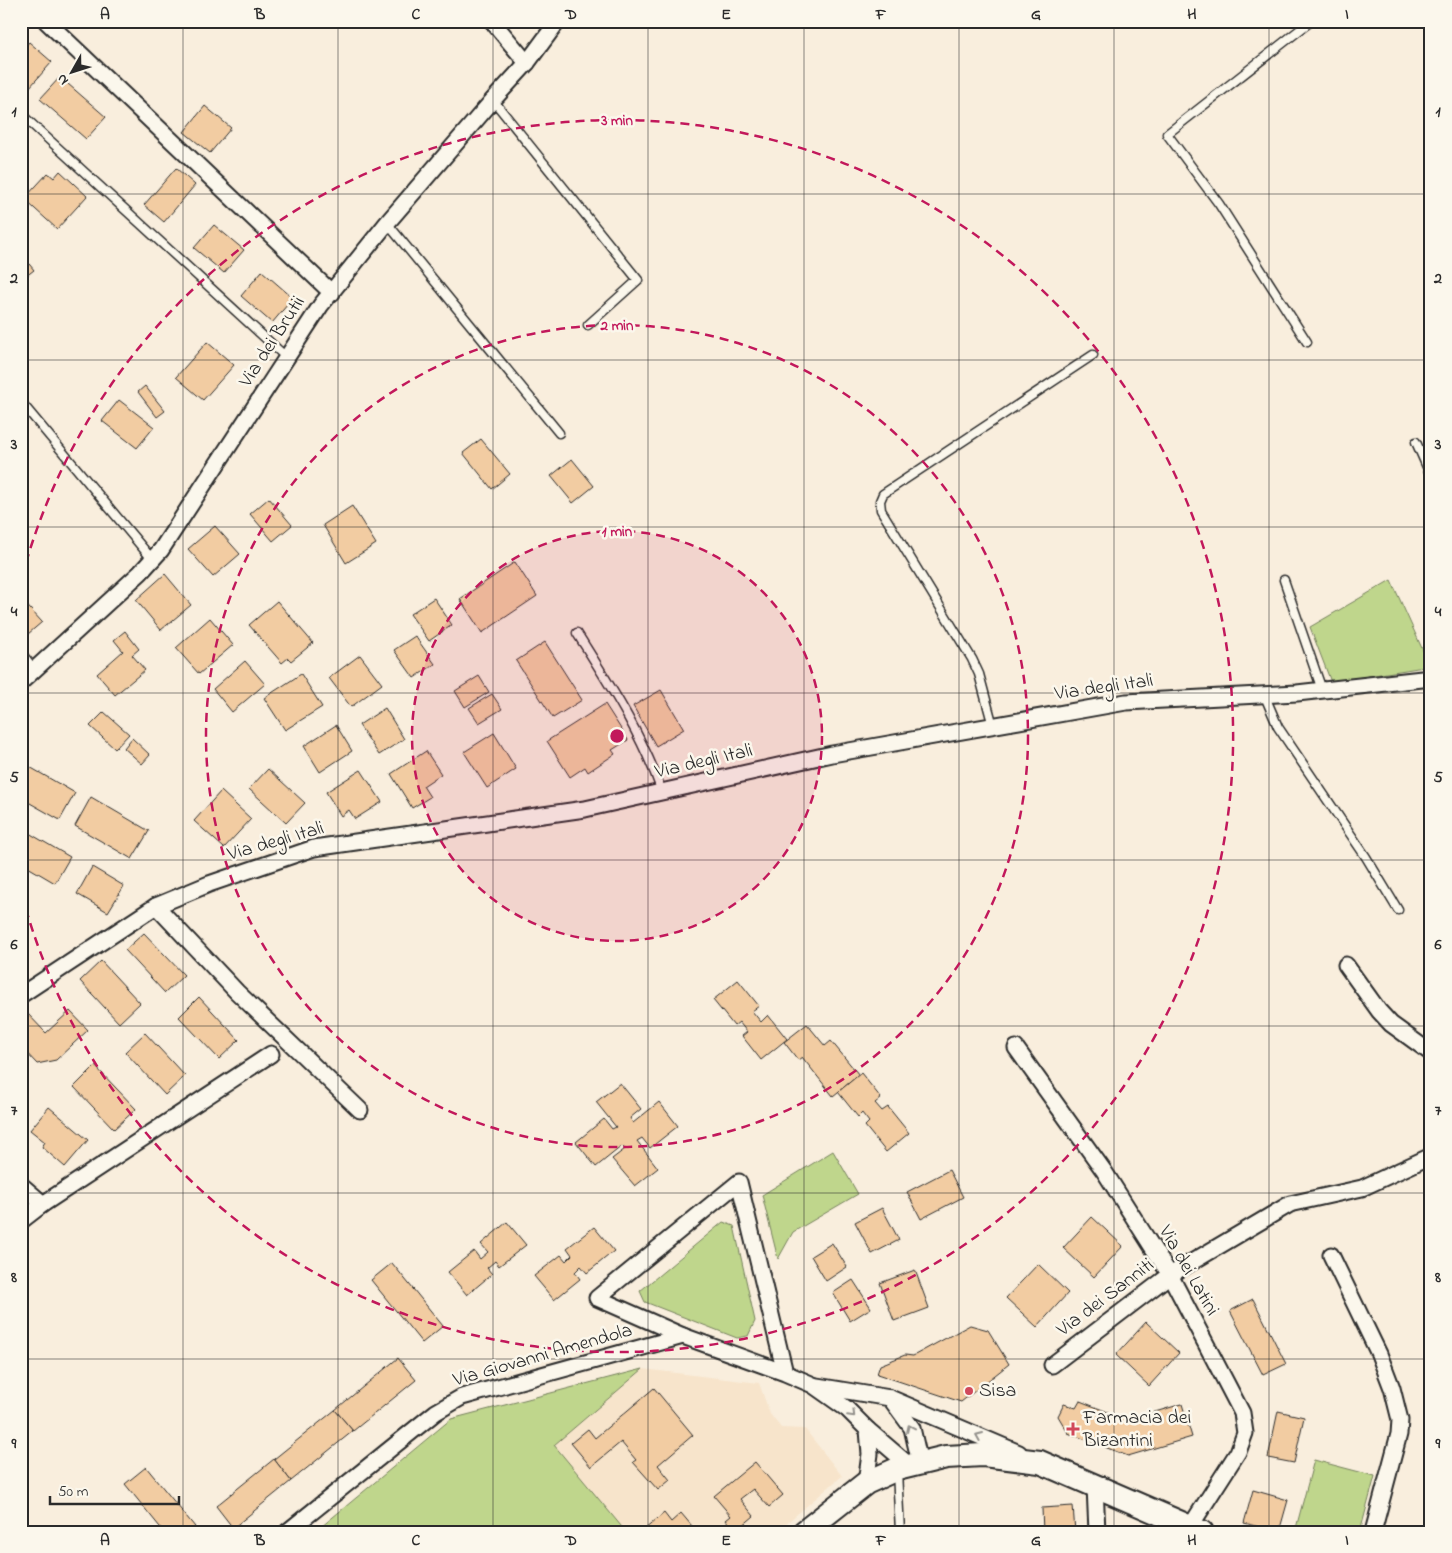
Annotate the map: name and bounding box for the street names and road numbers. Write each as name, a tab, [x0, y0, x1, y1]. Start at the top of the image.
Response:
street label: Via dei Brutii	[232, 291, 313, 394]
street label: Via degli Itali	[1052, 667, 1155, 710]
street label: Via degli Itali	[651, 737, 756, 789]
street label: Via degli Itali	[223, 814, 328, 871]
street label: Via dei Latini	[1150, 1219, 1226, 1322]
street label: Via dei Sanniti	[1050, 1252, 1161, 1345]
street label: Via Giovanni Amendola	[449, 1317, 636, 1396]

